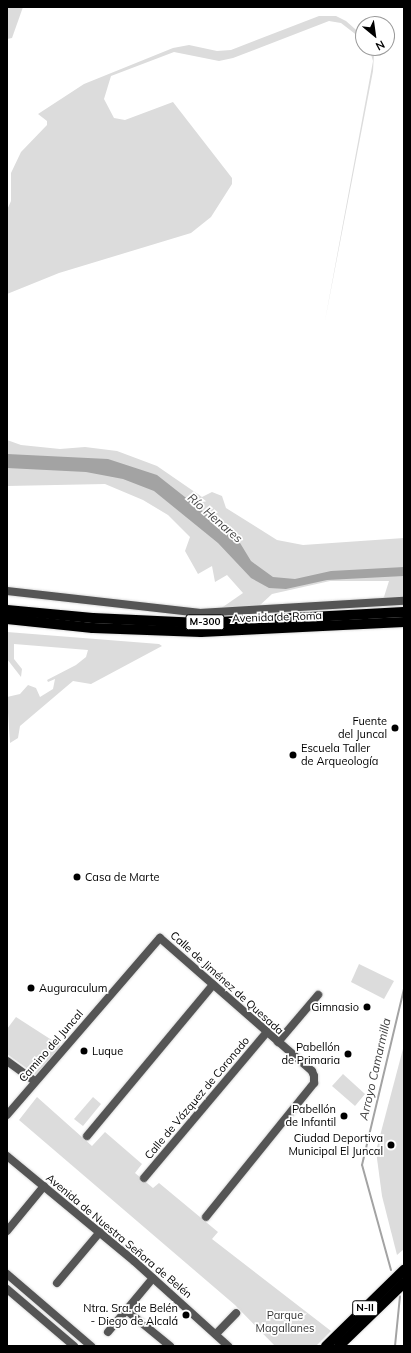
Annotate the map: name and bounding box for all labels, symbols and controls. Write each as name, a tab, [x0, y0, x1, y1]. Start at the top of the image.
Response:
north arrow	[355, 16, 395, 56]
text: N	[373, 37, 387, 54]
water label: Río Henares	[185, 490, 245, 546]
street label: Avenida de Roma	[232, 609, 322, 625]
road number: M-300	[185, 614, 225, 630]
place label: Fuente del Juncal	[338, 715, 387, 741]
marker: Fuente del Juncal	[390, 723, 400, 733]
place label: Escuela Taller de Arqueología	[301, 742, 378, 768]
marker: Escuela Taller de Arqueología	[288, 750, 298, 760]
place label: Casa de Marte	[85, 870, 159, 884]
marker: Casa de Marte	[72, 872, 82, 882]
street label: Calle de Jiménez de Quesada	[168, 929, 286, 1037]
place label: Auguraculum	[39, 981, 107, 995]
marker: Auguraculum	[26, 983, 36, 993]
place label: Gimnasio	[311, 1000, 359, 1014]
marker: Gimnasio	[362, 1002, 372, 1012]
street label: Camino del Juncal	[16, 1007, 86, 1085]
water label: Arroyo Camarmilla	[356, 1017, 394, 1121]
street label: Calle de Vázquez de Coronado	[142, 1034, 252, 1162]
place label: Pabellón de Primaria	[281, 1041, 340, 1067]
place label: Luque	[92, 1044, 123, 1058]
marker: Luque	[79, 1046, 89, 1056]
marker: Pabellón de Primaria	[343, 1049, 353, 1059]
place label: Pabellón de Infantil	[285, 1103, 336, 1129]
marker: Pabellón de Infantil	[339, 1111, 349, 1121]
place label: Ciudad Deportiva Municipal El Juncal	[288, 1132, 383, 1158]
marker: Ciudad Deportiva Municipal El Juncal	[386, 1140, 396, 1150]
street label: Avenida de Nuestra Señora de Belén	[43, 1171, 195, 1301]
road number: N-II	[352, 1300, 378, 1316]
place label: Ntra. Sra. de Belén - Diego de Alcalá	[83, 1302, 178, 1328]
park label: Parque Magallanes	[256, 1309, 314, 1335]
marker: Ntra. Sra. de Belén - Diego de Alcalá	[181, 1310, 191, 1320]

